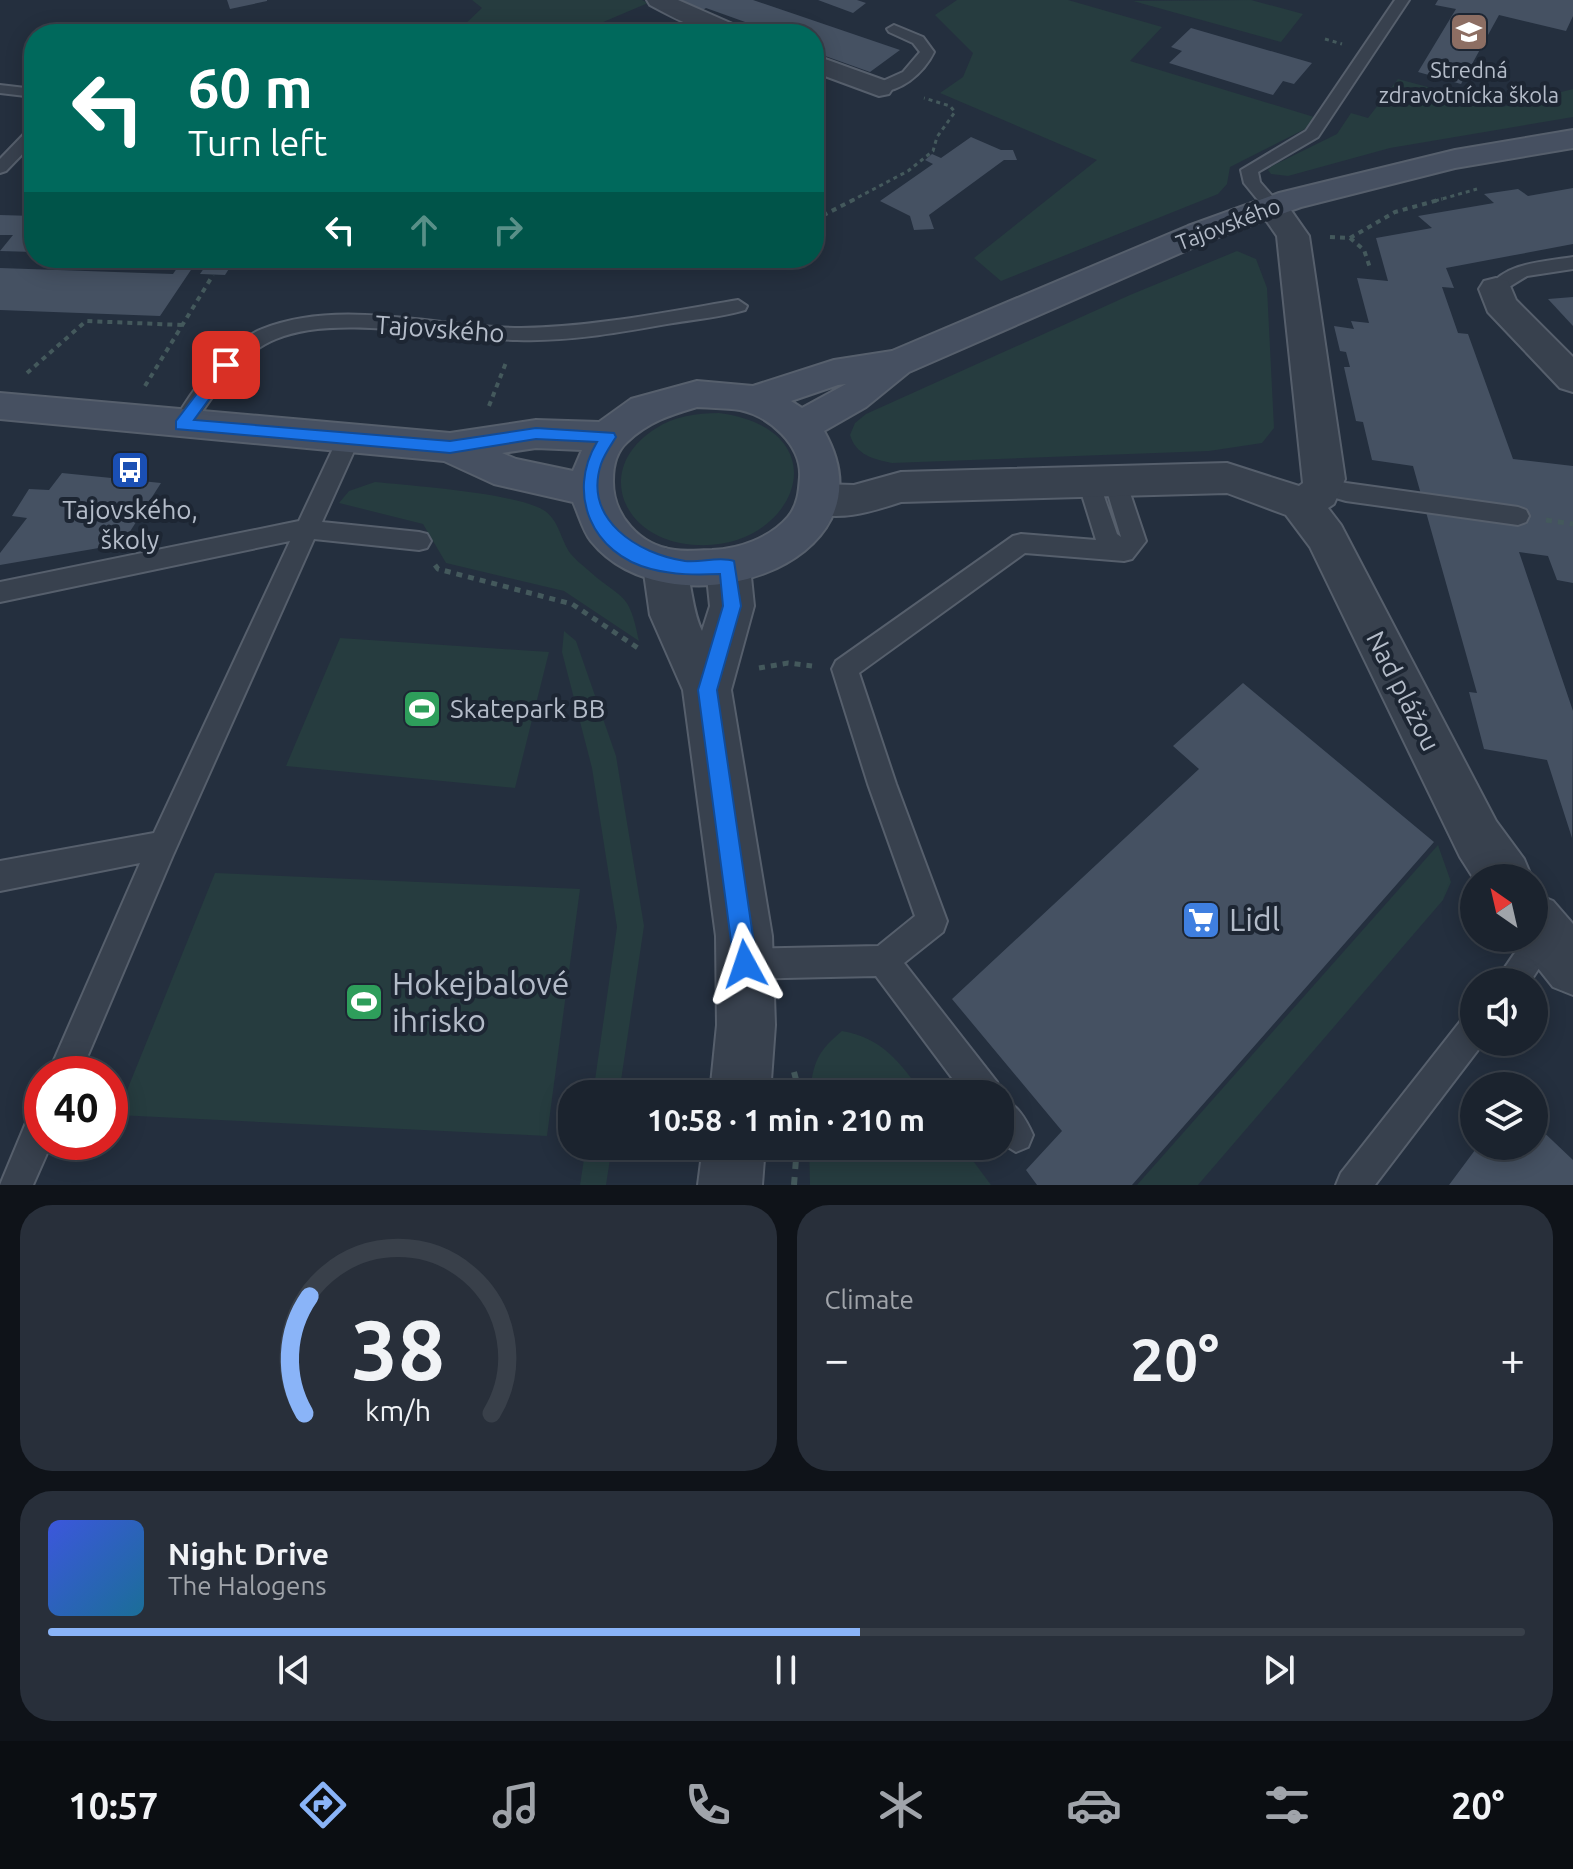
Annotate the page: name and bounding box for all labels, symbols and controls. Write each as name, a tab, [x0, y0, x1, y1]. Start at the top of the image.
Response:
school or university icon: Stredná zdravotnícka škola	[1448, 11, 1490, 53]
icon: left	[56, 56, 160, 160]
text: 60 m	[188, 56, 313, 119]
place label: Stredná zdravotnícka škola	[1379, 57, 1559, 107]
text: Turn left	[188, 122, 327, 163]
street label: Tajovského	[1172, 192, 1283, 255]
icon: left	[318, 208, 362, 252]
icon: ahead	[402, 208, 446, 252]
icon: right	[486, 208, 530, 252]
street label: Tajovského	[375, 310, 506, 347]
pin	[192, 331, 260, 399]
icon: arrive	[204, 343, 248, 387]
bus stop icon: Tajovského, školy	[109, 449, 151, 491]
place label: Tajovského, školy	[62, 495, 198, 554]
street label: Nad plážou	[1361, 626, 1446, 755]
sports icon: Skatepark BB	[401, 688, 443, 730]
place label: Skatepark BB	[450, 694, 605, 723]
north arrow	[1460, 864, 1548, 952]
map controls	[1460, 864, 1548, 1160]
supermarket icon: Lidl	[1180, 899, 1222, 941]
place label: Lidl	[1229, 901, 1280, 937]
position arrow	[703, 922, 787, 1006]
place label: Hokejbalové ihrisko	[392, 965, 570, 1038]
button: sound	[1460, 968, 1548, 1056]
sports icon: Hokejbalové ihrisko	[343, 981, 385, 1023]
speed limit sign: 40	[24, 1056, 128, 1160]
button: layers	[1460, 1072, 1548, 1160]
text: 10:58 · 1 min · 210 m	[647, 1103, 925, 1137]
text: Climate	[825, 1285, 914, 1314]
text: 38	[351, 1302, 445, 1396]
text: 20°	[1130, 1325, 1219, 1392]
text: −	[825, 1334, 849, 1383]
text: +	[1500, 1334, 1525, 1383]
text: km/h	[365, 1394, 431, 1426]
text: Night Drive	[168, 1537, 329, 1571]
text: The Halogens	[168, 1571, 327, 1600]
icon: previous	[272, 1648, 316, 1692]
icon: pause	[764, 1648, 808, 1692]
icon: next	[1257, 1648, 1301, 1692]
icon: directions	[295, 1777, 351, 1833]
icon: music	[488, 1777, 544, 1833]
icon: phone	[680, 1777, 736, 1833]
icon: climate	[873, 1777, 929, 1833]
icon: car	[1066, 1777, 1122, 1833]
icon: filters	[1259, 1777, 1315, 1833]
text: 10:57	[68, 1785, 158, 1826]
text: 20°	[1451, 1785, 1505, 1826]

